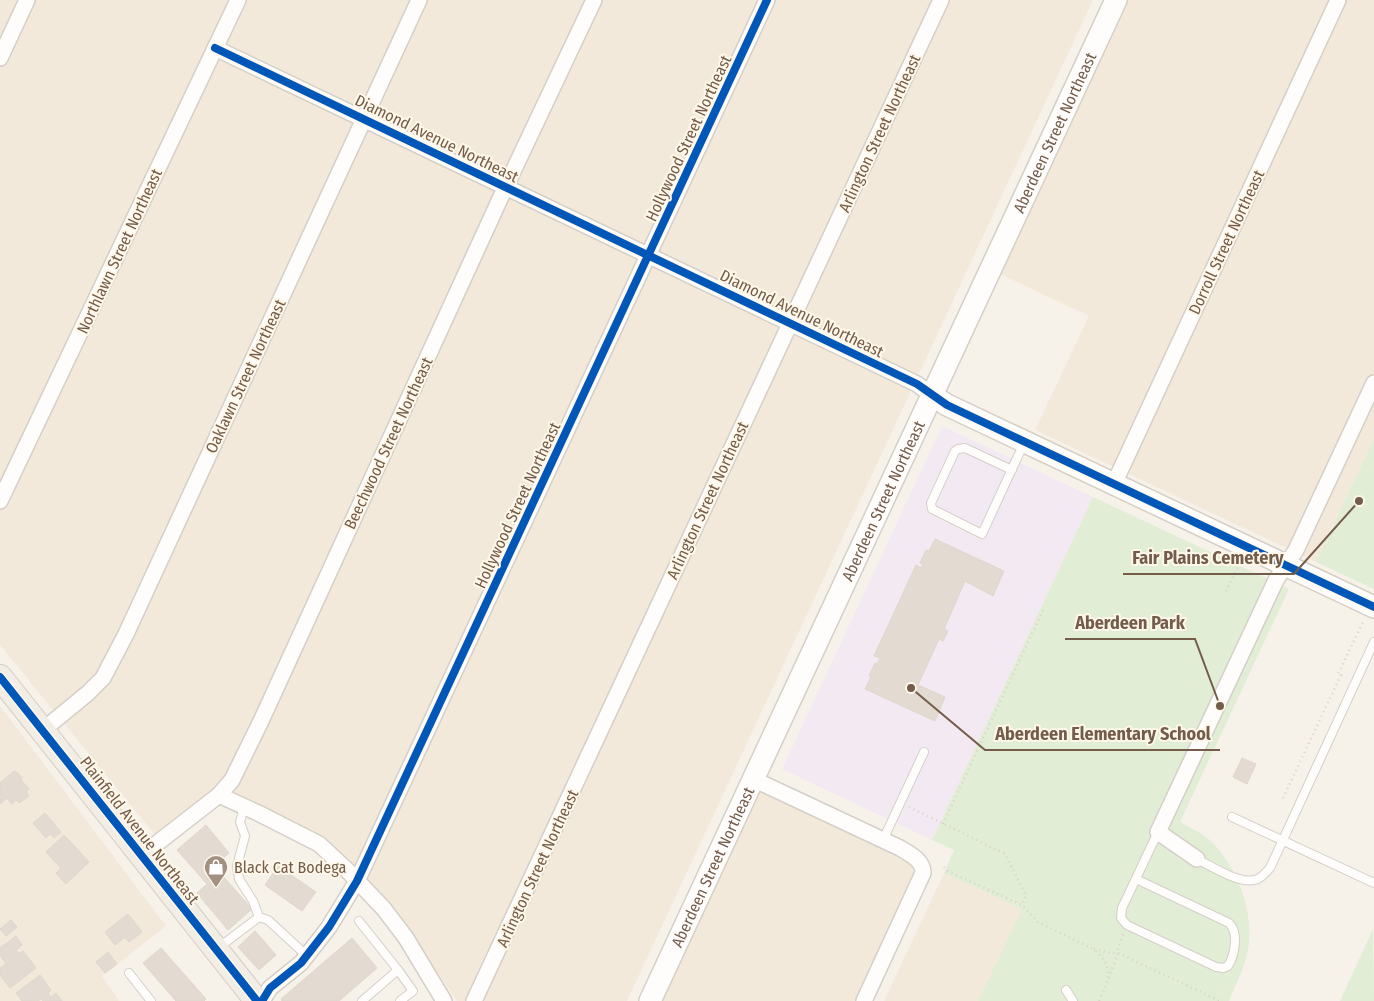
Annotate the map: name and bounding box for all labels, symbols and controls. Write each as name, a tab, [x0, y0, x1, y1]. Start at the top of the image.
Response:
street label: Aberdeen Street Northeast	[1009, 49, 1101, 216]
street label: Hollywood Street Northeast	[642, 51, 736, 224]
street label: Arlington Street Northeast	[835, 51, 925, 215]
street label: Diamond Avenue Northeast	[352, 91, 522, 187]
street label: Northlawn Street Northeast	[73, 165, 166, 337]
street label: Dorroll Street Northeast	[1185, 166, 1269, 317]
street label: Diamond Avenue Northeast	[717, 266, 887, 362]
street label: Oaklawn Street Northeast	[201, 295, 290, 456]
street label: Beechwood Street Northeast	[340, 354, 437, 532]
street label: Aberdeen Street Northeast	[838, 417, 929, 584]
street label: Hollywood Street Northeast	[471, 418, 565, 591]
street label: Arlington Street Northeast	[663, 418, 753, 582]
callout: Fair Plains Cemetery	[1123, 541, 1294, 574]
text: Fair Plains Cemetery	[1132, 547, 1284, 569]
callout: Aberdeen Park	[1065, 606, 1195, 639]
text: Aberdeen Park	[1074, 612, 1186, 634]
callout: Aberdeen Elementary School	[985, 717, 1220, 750]
text: Aberdeen Elementary School	[994, 723, 1211, 745]
street label: Plainfield Avenue Northeast	[76, 753, 204, 909]
street label: Aberdeen Street Northeast	[667, 783, 759, 950]
street label: Arlington Street Northeast	[493, 786, 583, 950]
shop icon: Black Cat Bodega	[203, 854, 229, 888]
place label: Black Cat Bodega	[234, 858, 346, 877]

